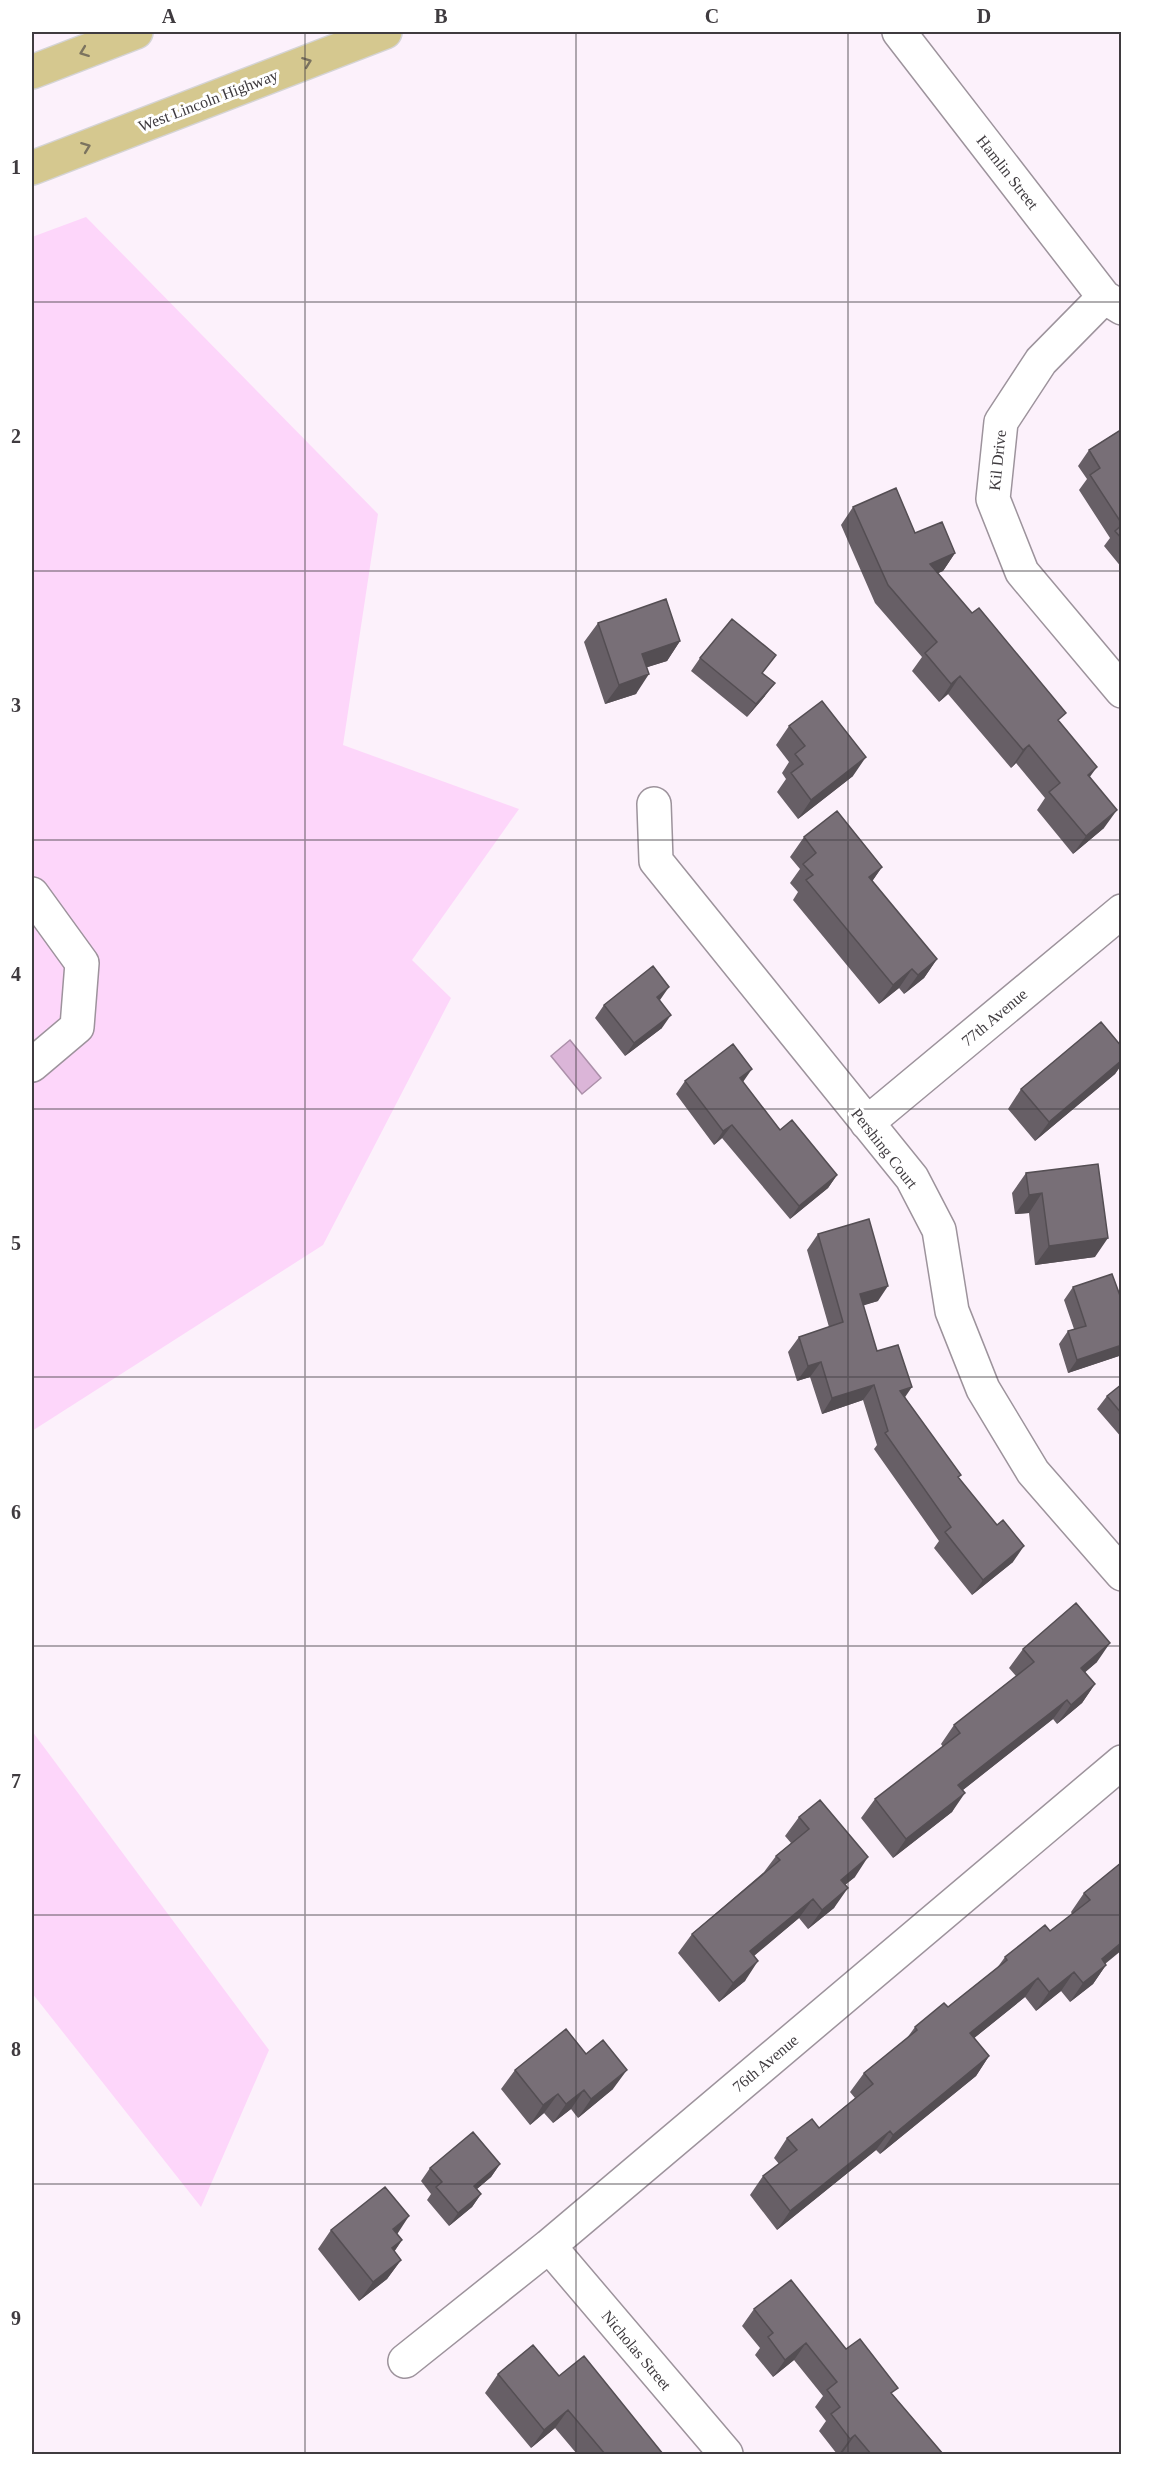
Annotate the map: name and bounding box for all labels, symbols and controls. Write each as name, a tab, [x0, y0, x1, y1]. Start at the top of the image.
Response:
text: A	[162, 5, 177, 27]
text: B	[434, 5, 448, 27]
text: C	[705, 5, 719, 27]
text: D	[977, 5, 991, 27]
one-way arrow	[79, 45, 90, 57]
one-way arrow	[301, 56, 312, 69]
street label: West Lincoln Highway	[136, 66, 281, 136]
street label: Hamlin Street	[973, 132, 1042, 213]
one-way arrow	[80, 142, 91, 155]
text: 1	[11, 156, 21, 178]
text: 2	[11, 425, 21, 447]
street label: Kil Drive	[986, 429, 1009, 491]
text: 3	[11, 694, 21, 716]
text: 4	[11, 963, 21, 985]
street label: 77th Avenue	[958, 985, 1030, 1050]
street label: Pershing Court	[847, 1105, 921, 1193]
text: 5	[11, 1232, 21, 1254]
text: 6	[11, 1501, 21, 1523]
text: 7	[11, 1770, 21, 1792]
street label: 76th Avenue	[729, 2031, 801, 2096]
text: 8	[11, 2038, 21, 2060]
text: 9	[11, 2307, 21, 2329]
street label: Nicholas Street	[599, 2307, 675, 2394]

